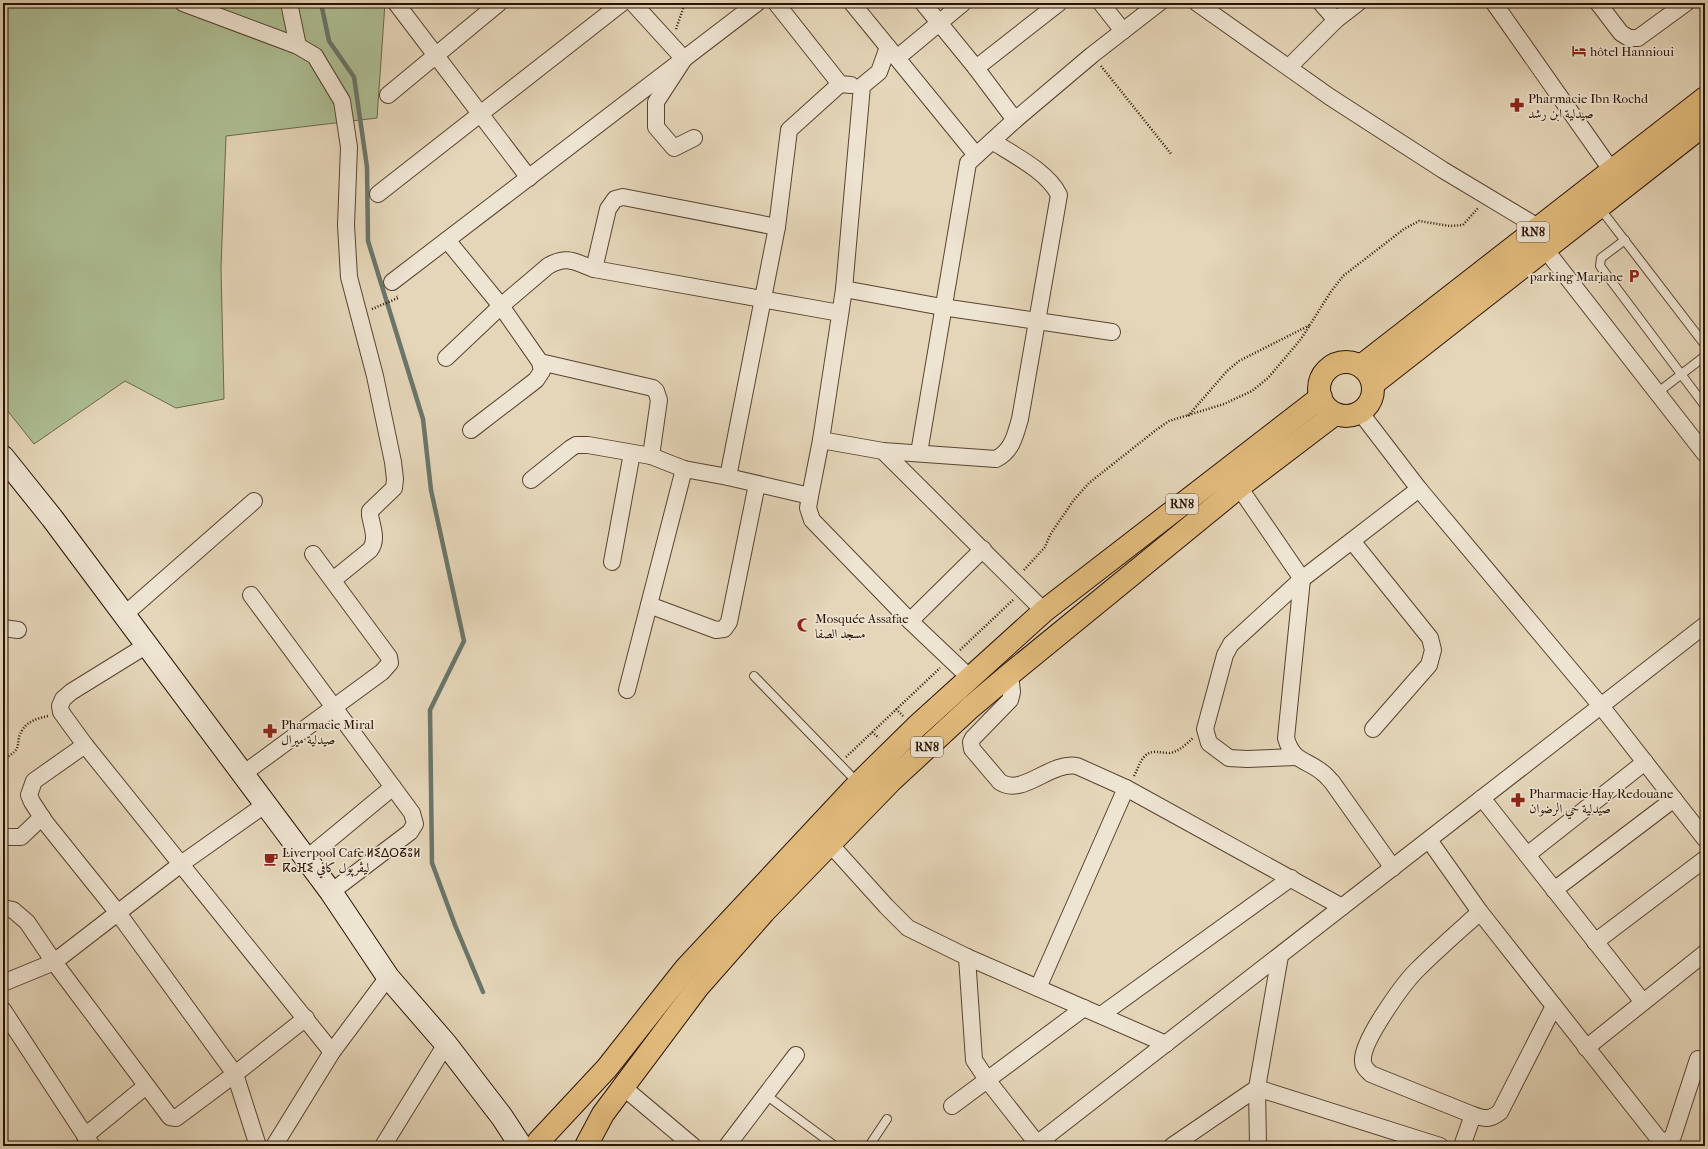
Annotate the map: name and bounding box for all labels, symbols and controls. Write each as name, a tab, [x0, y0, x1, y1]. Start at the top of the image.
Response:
hotel icon: hôtel Hannioui	[1571, 43, 1587, 59]
place label: hôtel Hannioui	[1590, 44, 1674, 59]
place label: Pharmacie Ibn Rochd صيدلية ابن رشد	[1528, 91, 1649, 122]
pharmacy icon: Pharmacie Ibn Rochd صيدلية ابن رشد	[1509, 97, 1525, 113]
road number: RN8	[1517, 222, 1549, 242]
parking icon: parking Marjane	[1626, 268, 1642, 284]
place label: parking Marjane	[1529, 269, 1624, 284]
road number: RN8	[1166, 494, 1198, 514]
place label: Mosquée Assafae مسجد الصفا	[815, 611, 909, 641]
mosque icon: Mosquée Assafae مسجد الصفا	[796, 617, 812, 633]
place label: Pharmacie Miral صيدلية ميرال	[281, 717, 374, 747]
pharmacy icon: Pharmacie Miral صيدلية ميرال	[262, 723, 278, 739]
road number: RN8	[911, 737, 943, 757]
place label: Pharmacie Hay Redouane صيدلية حي الرضوان	[1529, 786, 1674, 820]
pharmacy icon: Pharmacie Hay Redouane صيدلية حي الرضوان	[1510, 792, 1526, 808]
place label: Liverpool Cafe ⵍⵉⵠⵔⵒⵓⵍ ⴽⴰⴼⵉ ليڤرپول كافي	[282, 845, 421, 879]
cafe icon: Liverpool Cafe ⵍⵉⵠⵔⵒⵓⵍ ⴽⴰⴼⵉ ليڤرپول كافي	[263, 851, 279, 867]

